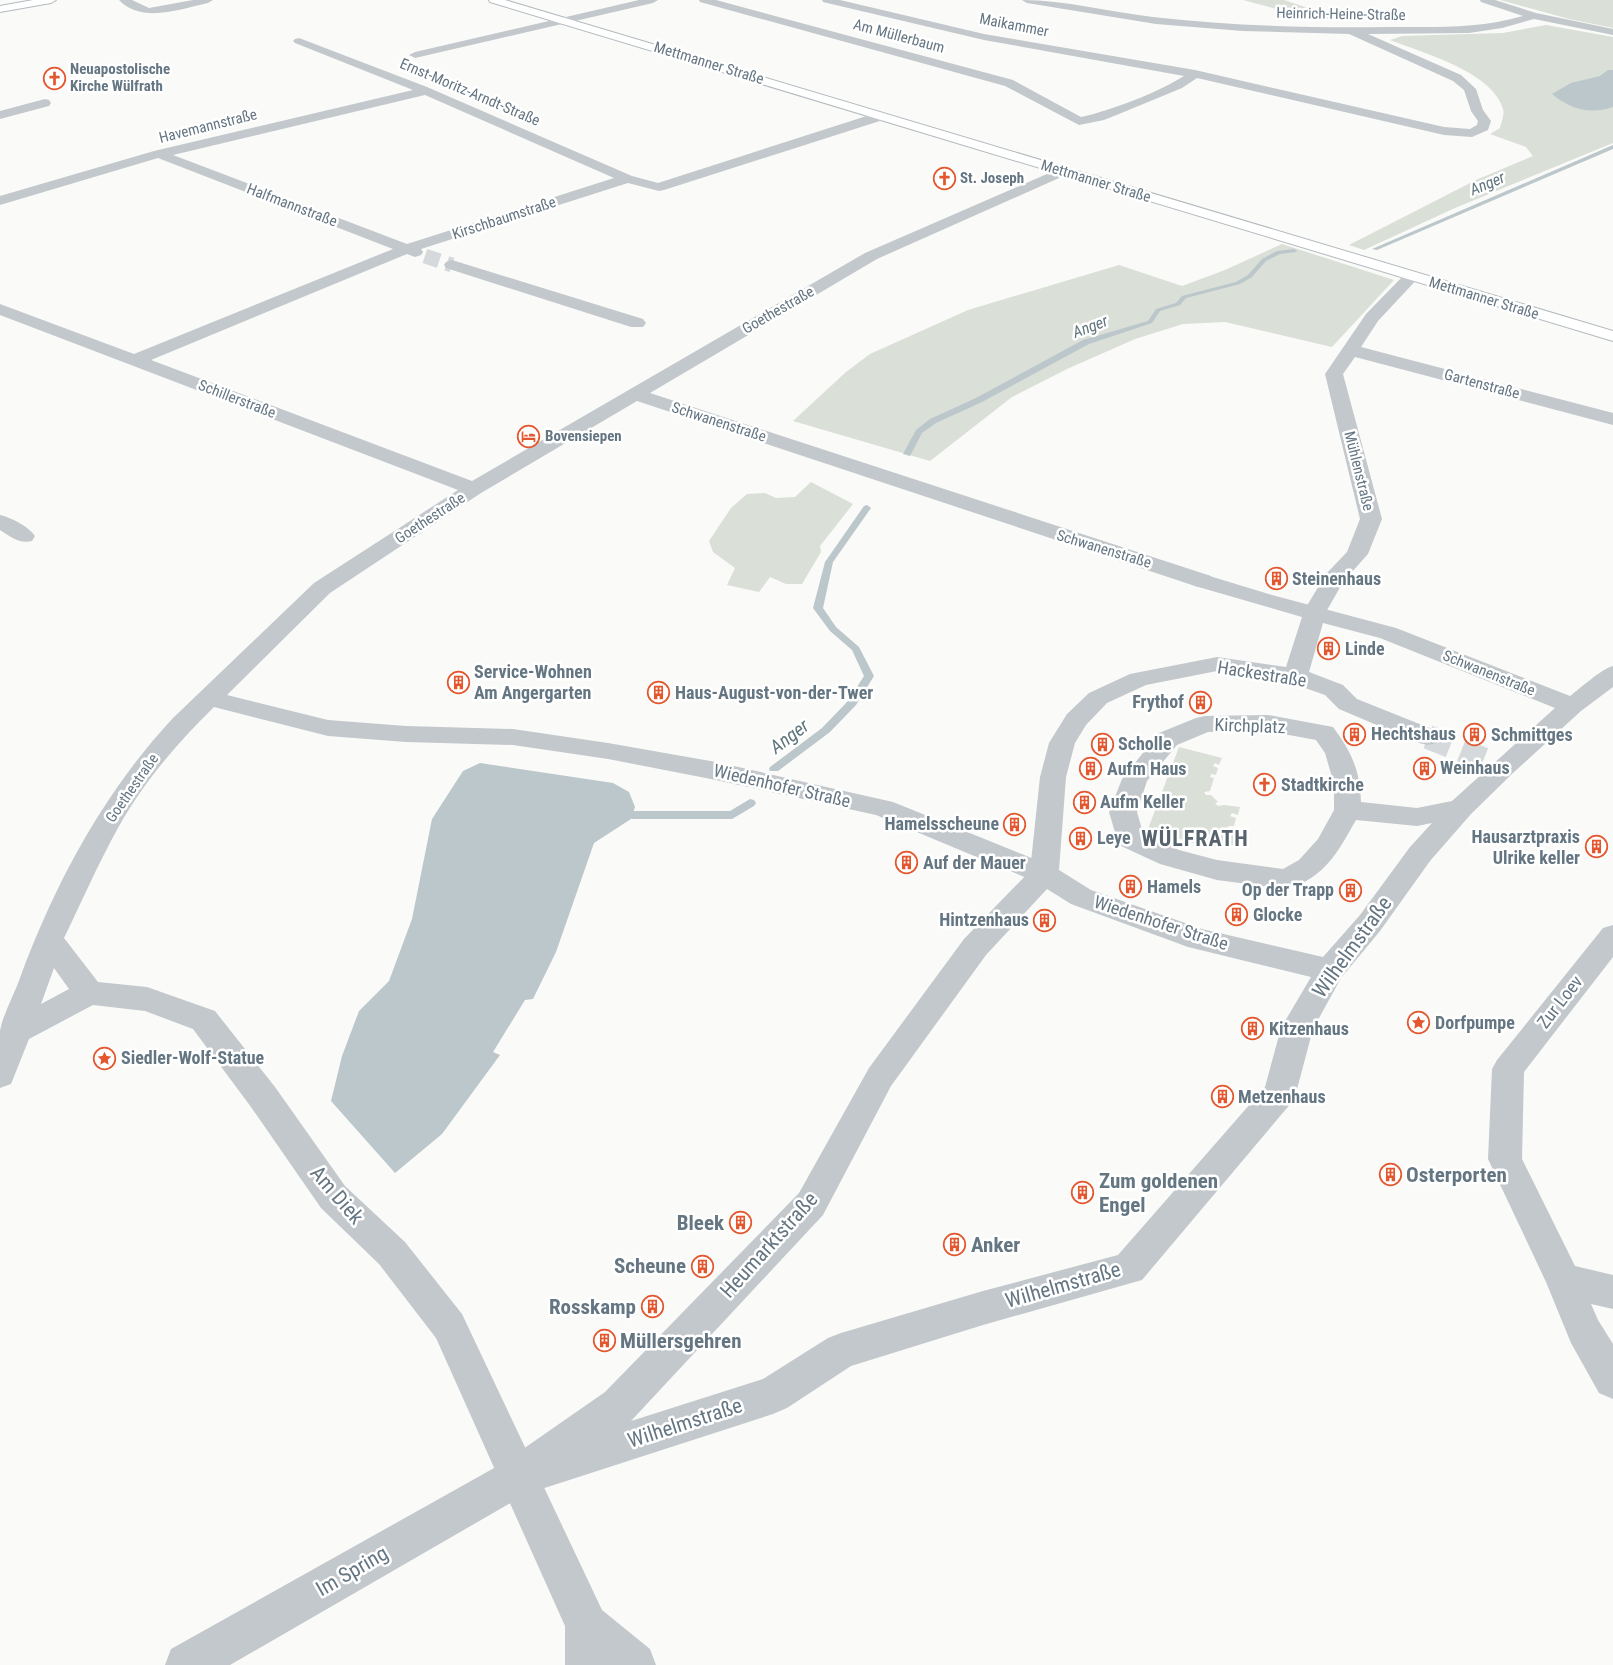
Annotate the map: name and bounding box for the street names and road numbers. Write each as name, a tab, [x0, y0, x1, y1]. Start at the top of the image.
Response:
street label: Heinrich-Heine-Straße	[1276, 4, 1406, 24]
street label: Maikammer	[978, 9, 1051, 41]
street label: Am Müllerbaum	[851, 15, 947, 57]
street label: Mettmanner Straße	[652, 38, 766, 88]
street label: Ernst-Moritz-Arndt-Straße	[397, 54, 543, 130]
street label: Havemannstraße	[157, 105, 259, 147]
street label: Mettmanner Straße	[1039, 156, 1153, 206]
street label: Halfmannstraße	[244, 180, 340, 230]
street label: Kirschbaumstraße	[450, 193, 558, 243]
street label: Mettmanner Straße	[1427, 273, 1541, 323]
street label: Goethestraße	[739, 282, 817, 338]
street label: Gartenstraße	[1442, 365, 1522, 403]
street label: Schillerstraße	[196, 376, 278, 422]
street label: Schwanenstraße	[670, 398, 768, 446]
street label: Mühlenstraße	[1340, 429, 1378, 513]
street label: Goethestraße	[392, 489, 468, 547]
street label: Schwanenstraße	[1054, 526, 1154, 572]
street label: Schwanenstraße	[1440, 646, 1538, 700]
street label: Hackestraße	[1216, 656, 1308, 691]
street label: Kirchplatz	[1214, 714, 1286, 737]
street label: Goethestraße	[102, 750, 162, 826]
street label: Wiedenhofer Straße	[712, 760, 853, 811]
street label: Wiedenhofer Straße	[1091, 891, 1231, 954]
street label: Wilhelmstraße	[1307, 892, 1397, 1002]
street label: Zur Loev	[1532, 971, 1587, 1032]
street label: Am Diek	[305, 1161, 369, 1229]
street label: Heumarktstraße	[715, 1187, 823, 1303]
street label: Wilhelmstraße	[1003, 1257, 1124, 1313]
street label: Wilhelmstraße	[625, 1393, 745, 1453]
street label: Im Spring	[312, 1541, 392, 1601]

